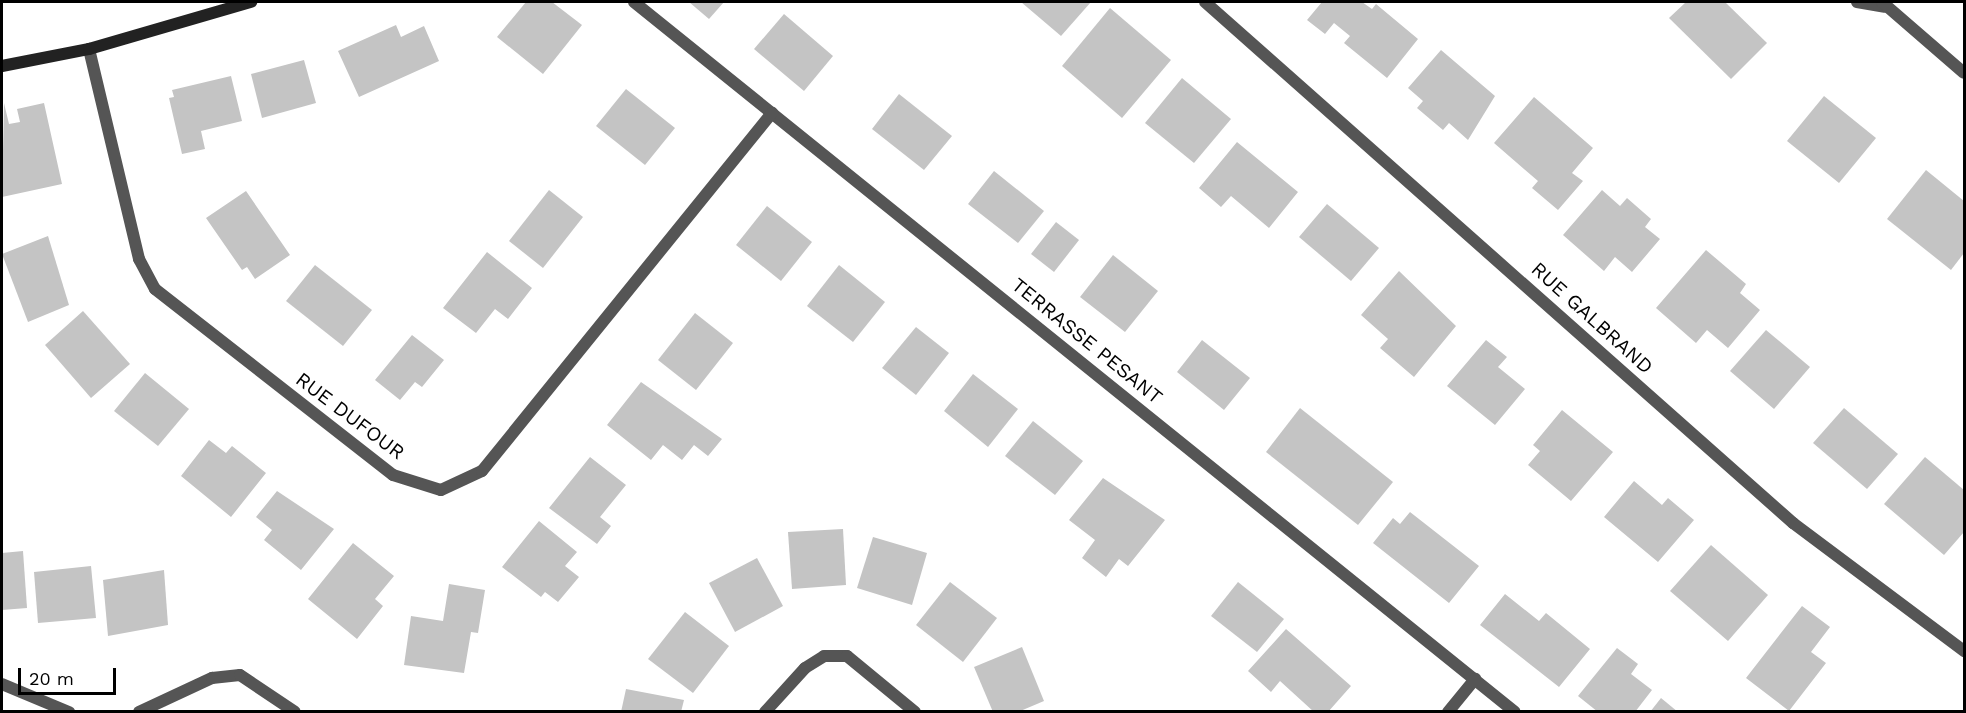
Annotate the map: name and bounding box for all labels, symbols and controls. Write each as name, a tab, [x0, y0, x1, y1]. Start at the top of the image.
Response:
street label: RUE GALBRAND	[1526, 257, 1658, 379]
street label: TERRASSE PESANT	[1007, 273, 1167, 409]
street label: RUE DUFOUR	[291, 367, 409, 465]
scale bar	[21, 656, 118, 694]
text: 20 m	[29, 668, 74, 689]

